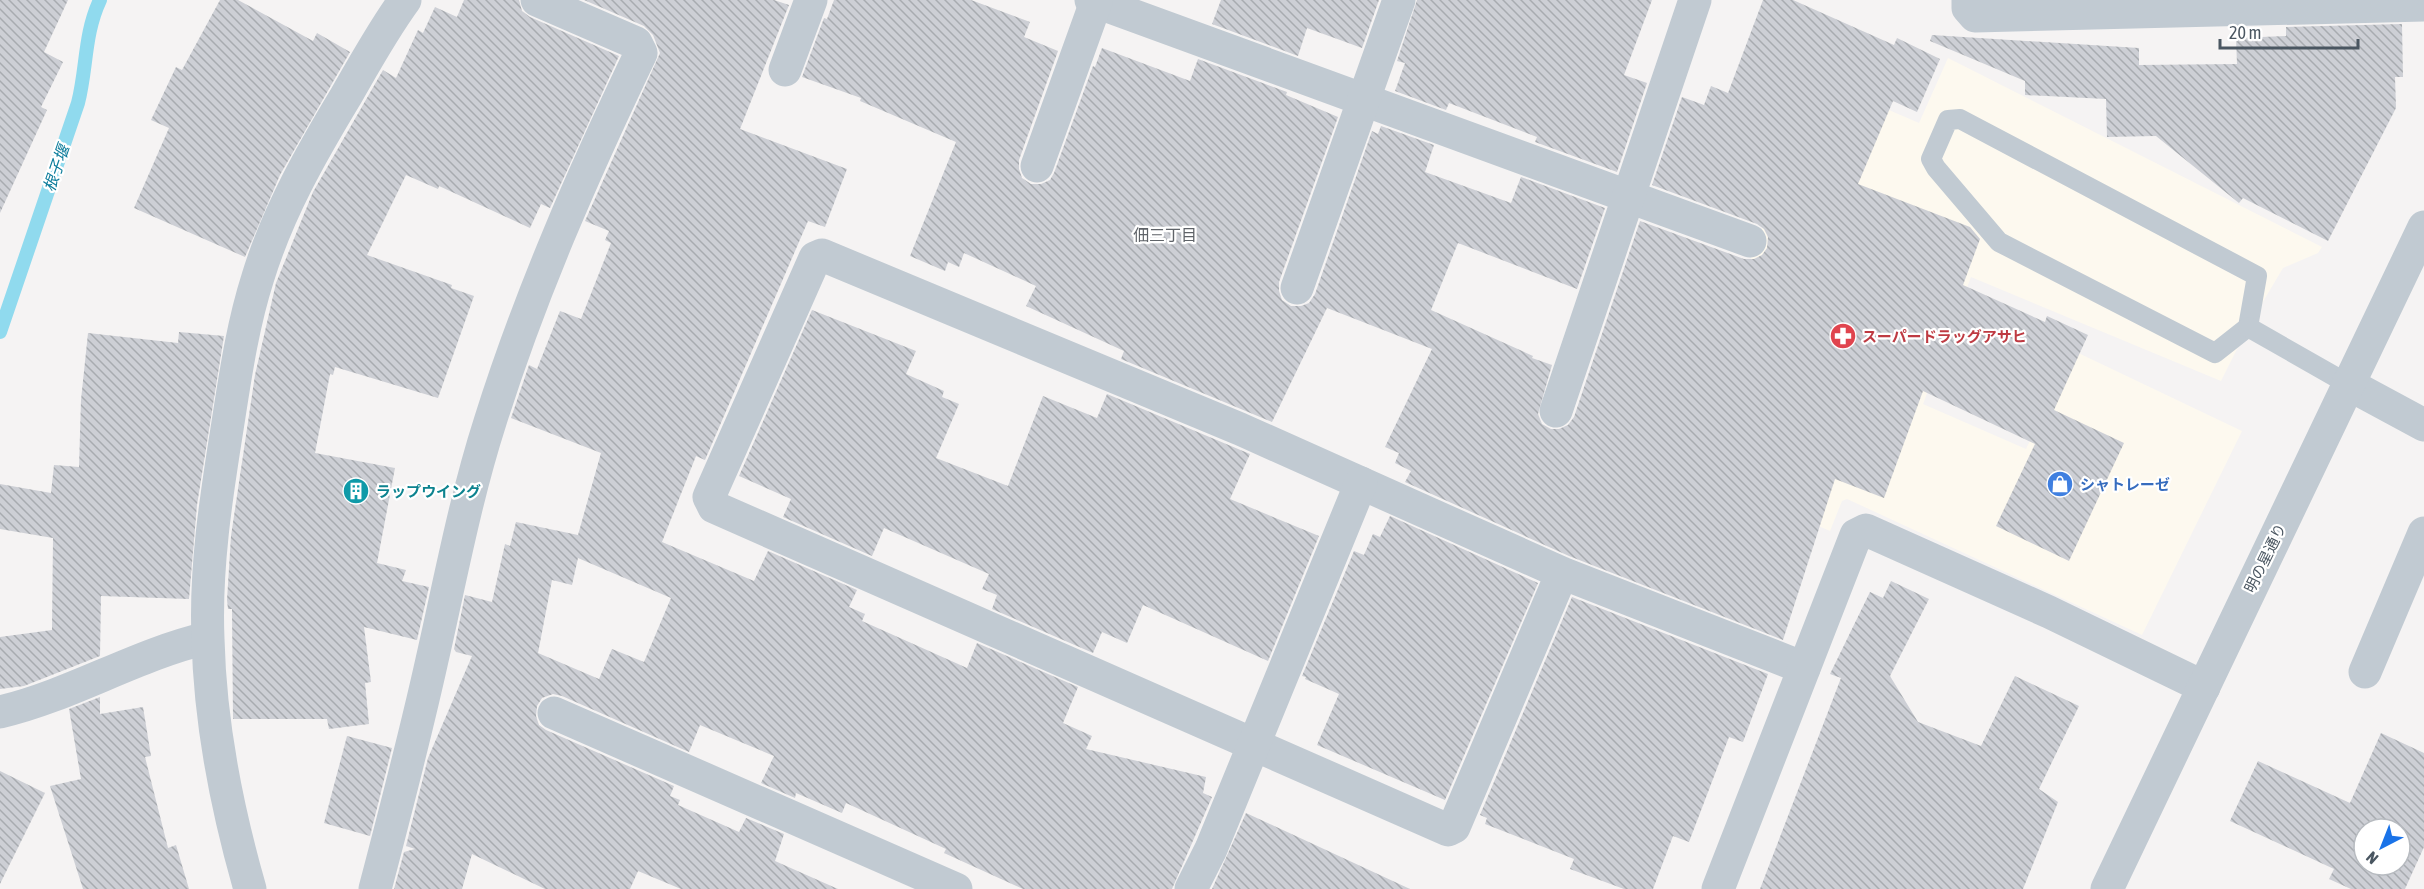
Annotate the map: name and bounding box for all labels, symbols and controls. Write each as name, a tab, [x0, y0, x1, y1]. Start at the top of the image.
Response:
scale bar	[2220, 12, 2358, 50]
text: 20 m	[2229, 22, 2261, 43]
water label: 根子堰	[40, 140, 73, 194]
district label: 佃三丁目	[1133, 226, 1197, 244]
pharmacy icon: スーパードラッグアサヒ	[1828, 321, 1858, 351]
place label: スーパードラッグアサヒ	[1862, 328, 2027, 345]
shop icon: シャトレーゼ	[2045, 469, 2075, 499]
building icon: ラップウイング	[341, 476, 371, 506]
place label: シャトレーゼ	[2080, 476, 2170, 493]
place label: ラップウイング	[376, 483, 481, 500]
street label: 明の星通り	[2241, 521, 2289, 595]
north arrow	[2352, 817, 2412, 877]
text: N	[2362, 848, 2381, 868]

